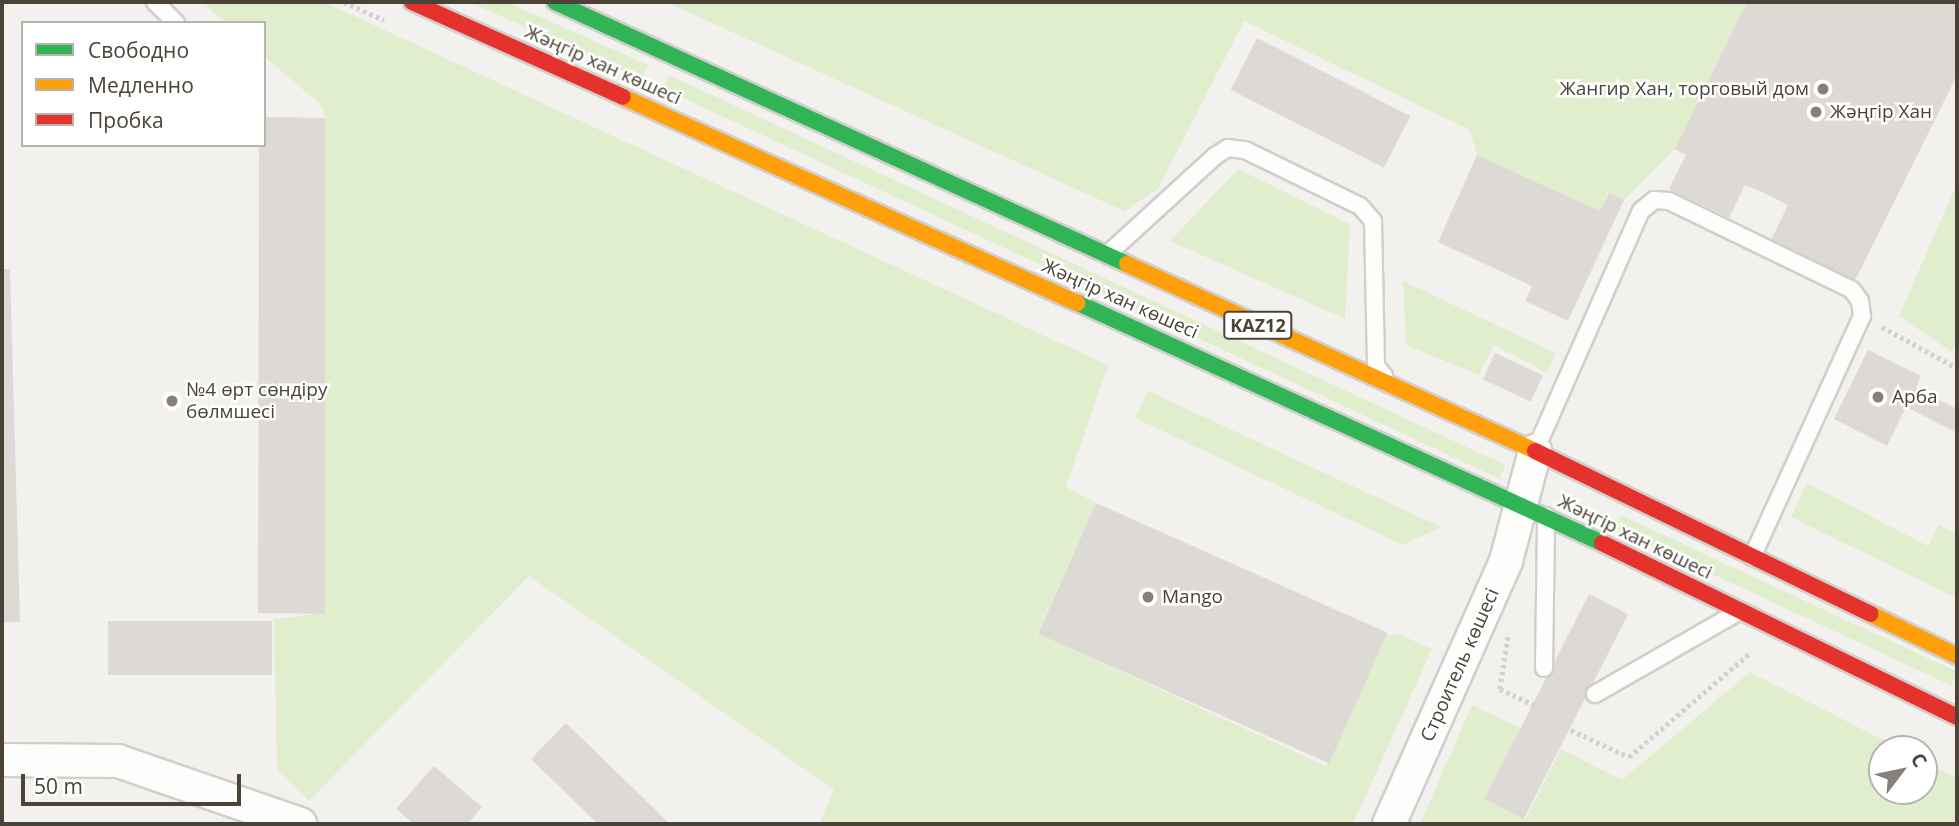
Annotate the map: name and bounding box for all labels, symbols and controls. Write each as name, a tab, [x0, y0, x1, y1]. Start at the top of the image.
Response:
street label: Жәңгір хан көшесі	[521, 20, 685, 110]
legend	[21, 21, 266, 147]
text: Свободно	[88, 36, 189, 64]
text: Медленно	[88, 71, 194, 99]
place label: Жангир Хан, торговый дом	[1560, 78, 1809, 100]
marker: Жангир Хан, торговый дом	[1815, 81, 1831, 97]
place label: Жәңгір Хан	[1830, 101, 1932, 123]
marker: Жәңгір Хан	[1808, 104, 1824, 120]
text: Пробка	[88, 106, 164, 134]
street label: Жәңгір хан көшесі	[1038, 254, 1202, 344]
road number: KAZ12	[1223, 310, 1293, 340]
place label: №4 өрт сөндіру бөлмшесі	[186, 379, 327, 423]
place label: Арба	[1892, 386, 1937, 408]
marker: Арба	[1870, 389, 1886, 405]
marker: №4 өрт сөндіру бөлмшесі	[164, 393, 180, 409]
street label: Жәңгір хан көшесі	[1554, 490, 1716, 584]
street label: Строитель көшесі	[1416, 585, 1504, 745]
place label: Mango	[1162, 586, 1223, 608]
marker: Mango	[1140, 589, 1156, 605]
north arrow	[1868, 735, 1938, 805]
text: С	[1905, 748, 1933, 772]
scale bar	[24, 760, 245, 804]
text: 50 m	[34, 772, 83, 800]

